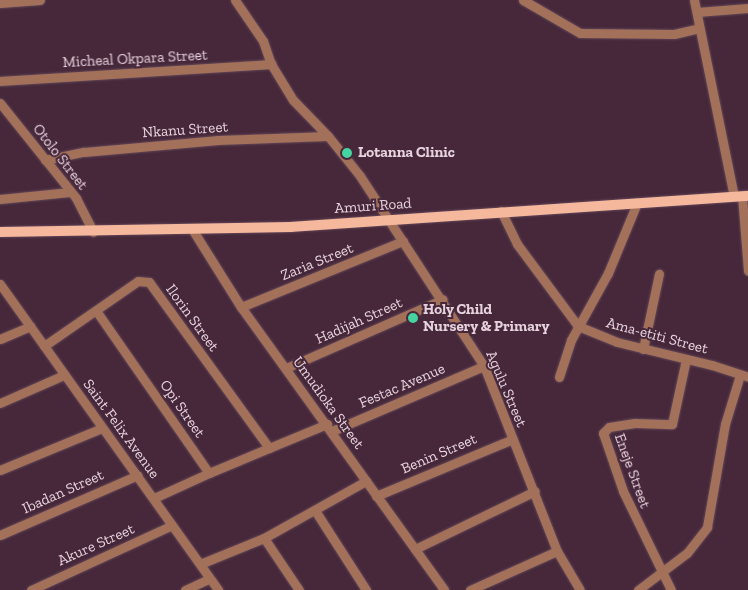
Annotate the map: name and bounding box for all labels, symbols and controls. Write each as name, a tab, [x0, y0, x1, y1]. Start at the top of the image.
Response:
street label: Micheal Okpara Street	[62, 46, 208, 72]
street label: Nkanu Street	[141, 118, 229, 142]
street label: Otolo Street	[29, 120, 91, 194]
place label: Lotanna Clinic	[358, 144, 455, 162]
marker: Lotanna Clinic	[340, 146, 354, 160]
street label: Amuri Road	[334, 194, 412, 218]
street label: Zaria Street	[278, 239, 356, 285]
street label: Ilorin Street	[162, 281, 222, 355]
street label: Hadijah Street	[313, 294, 405, 348]
place label: Holy Child Nursery & Primary	[423, 300, 550, 335]
marker: Holy Child Nursery & Primary	[407, 312, 419, 324]
street label: Ama-etiti Street	[604, 314, 710, 358]
street label: Agulu Street	[482, 348, 530, 430]
street label: Umudioka Street	[288, 353, 368, 453]
street label: Festac Avenue	[356, 360, 448, 412]
street label: Saint Felix Avenue	[79, 376, 163, 482]
street label: Opi Street	[156, 377, 208, 441]
street label: Benin Street	[398, 430, 480, 478]
street label: Eneje Street	[610, 431, 654, 511]
street label: Ibadan Street	[20, 466, 106, 518]
street label: Akure Street	[55, 520, 137, 570]

